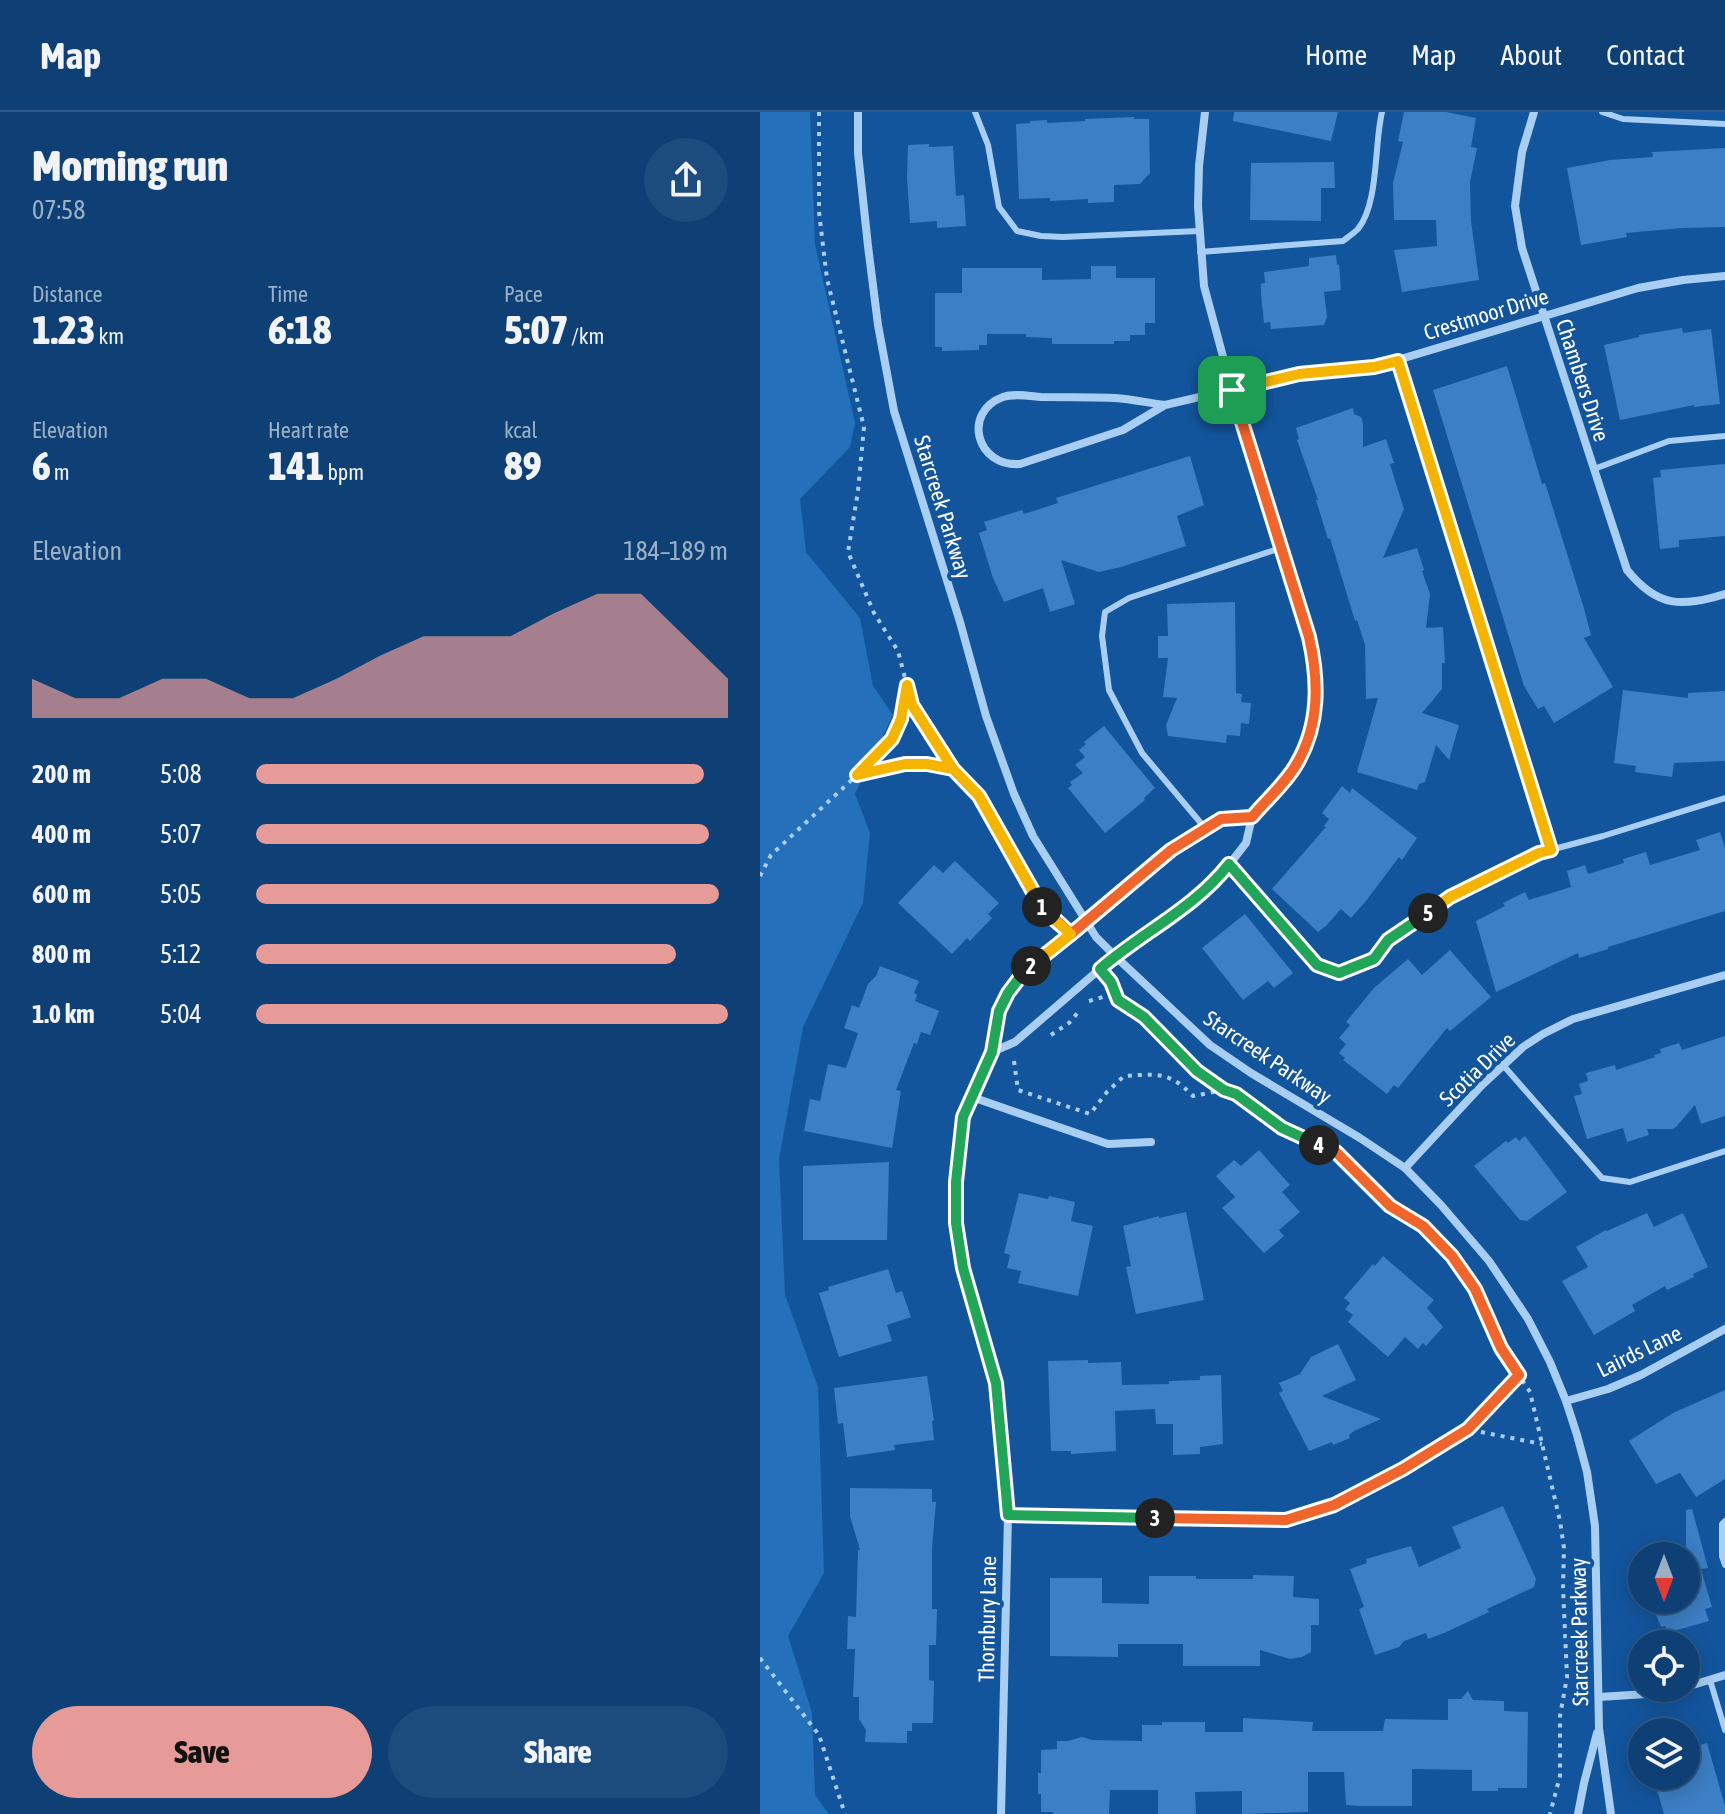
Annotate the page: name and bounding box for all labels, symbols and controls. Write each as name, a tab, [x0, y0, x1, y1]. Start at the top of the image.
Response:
text: Map	[40, 34, 101, 77]
text: Home	[1305, 39, 1367, 71]
text: Map	[1411, 39, 1456, 71]
text: About	[1500, 39, 1562, 71]
text: Contact	[1606, 39, 1685, 71]
button: share	[644, 138, 728, 222]
text: Morning run	[32, 140, 228, 190]
text: 07:58	[32, 195, 86, 225]
text: Distance	[32, 281, 103, 307]
text: Time	[268, 281, 308, 307]
text: Pace	[504, 281, 543, 307]
street label: Crestmoor Drive	[1420, 283, 1552, 345]
text: 1.23	[32, 307, 96, 352]
text: 6:18	[268, 307, 332, 352]
text: 5:07	[504, 307, 568, 352]
street label: Chambers Drive	[1551, 316, 1615, 444]
text: km	[96, 323, 124, 349]
text: /km	[568, 323, 604, 349]
pin	[1198, 356, 1266, 424]
icon: arrive	[1210, 368, 1254, 412]
text: Elevation	[32, 417, 108, 443]
text: Heart rate	[268, 417, 349, 443]
text: kcal	[504, 417, 537, 443]
street label: Starcreek Parkway	[909, 432, 977, 582]
text: 6	[32, 443, 51, 488]
text: 141	[268, 443, 324, 488]
text: 89	[504, 443, 542, 488]
text: m	[51, 459, 70, 485]
text: bpm	[324, 459, 364, 485]
text: Elevation	[32, 536, 122, 566]
text: 184–189 m	[623, 536, 728, 566]
text: 200 m	[32, 759, 91, 789]
text: 5:08	[160, 759, 202, 789]
text: 400 m	[32, 819, 91, 849]
text: 5:07	[160, 819, 202, 849]
text: 600 m	[32, 879, 91, 909]
text: 5:05	[160, 879, 202, 909]
pin: 1	[1022, 887, 1062, 927]
pin: 5	[1408, 893, 1448, 933]
text: 1	[1037, 894, 1047, 920]
text: 5	[1423, 900, 1433, 926]
text: 800 m	[32, 939, 91, 969]
text: 5:12	[160, 939, 201, 969]
pin: 2	[1011, 946, 1051, 986]
text: 2	[1026, 953, 1036, 979]
text: 1.0 km	[32, 999, 95, 1029]
text: 5:04	[160, 999, 202, 1029]
street label: Starcreek Parkway	[1199, 1005, 1337, 1109]
street label: Scotia Drive	[1434, 1027, 1520, 1111]
pin: 4	[1299, 1125, 1339, 1165]
text: 4	[1314, 1132, 1324, 1158]
street label: Lairds Lane	[1592, 1319, 1686, 1383]
pin: 3	[1135, 1498, 1175, 1538]
text: 3	[1150, 1505, 1160, 1531]
north arrow	[1628, 1542, 1700, 1614]
map controls	[1628, 1542, 1700, 1790]
street label: Thornbury Lane	[973, 1556, 1001, 1682]
street label: Starcreek Parkway	[1565, 1558, 1593, 1706]
button: locate	[1628, 1630, 1700, 1702]
button: Save	[32, 1706, 372, 1798]
button: Share	[388, 1706, 728, 1798]
button: layers	[1628, 1718, 1700, 1790]

